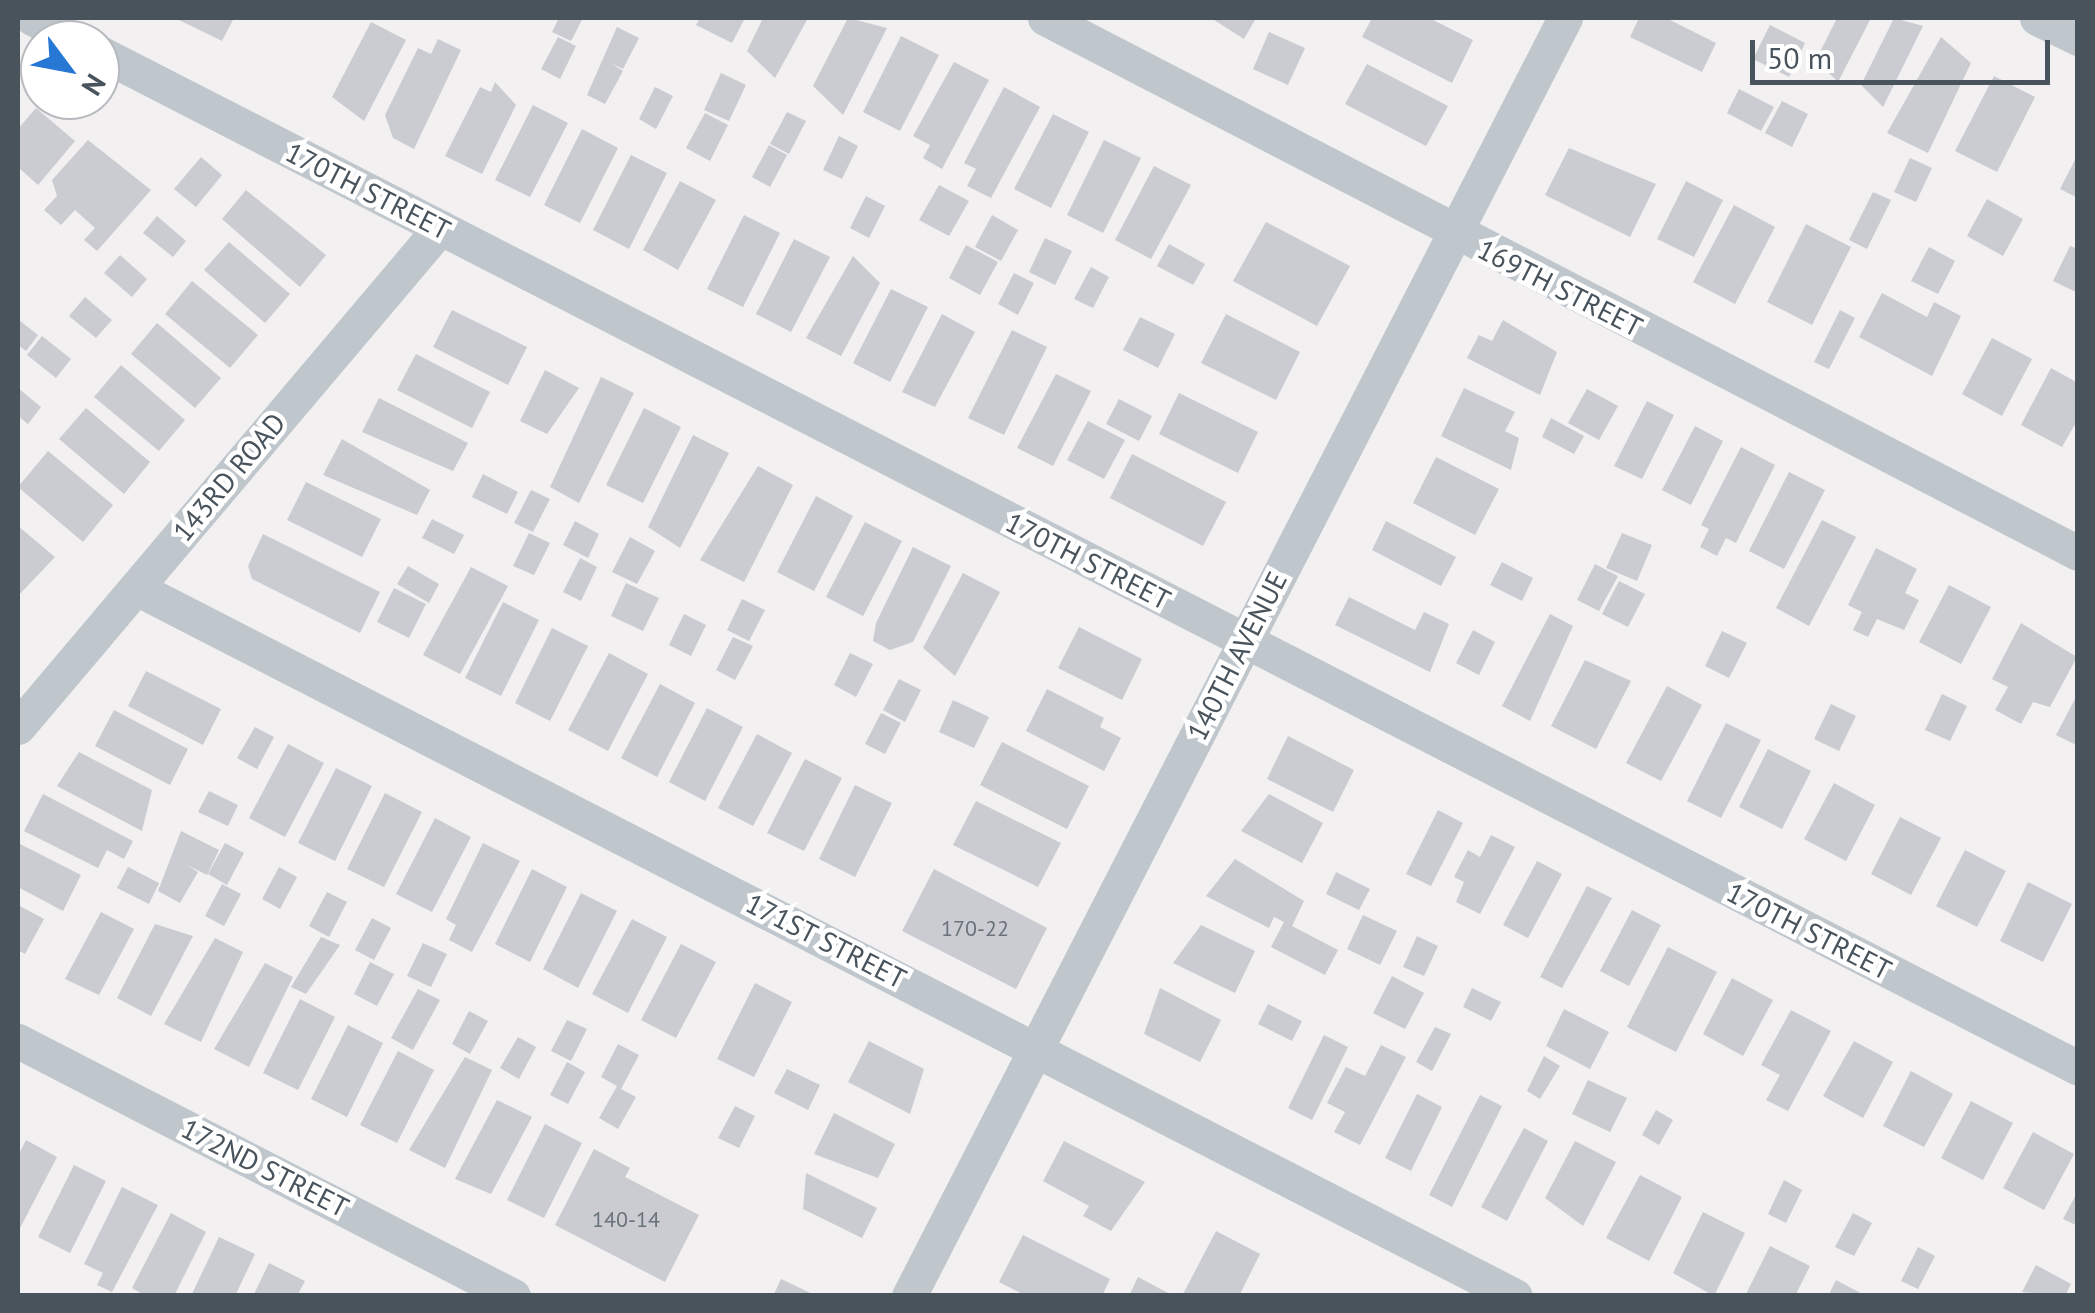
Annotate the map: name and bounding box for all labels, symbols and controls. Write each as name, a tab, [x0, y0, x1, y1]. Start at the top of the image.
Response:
north arrow	[20, 20, 120, 120]
scale bar	[1755, 20, 2055, 82]
text: 50 m	[1767, 38, 1832, 77]
text: N	[74, 67, 115, 103]
street label: 170TH STREET	[280, 135, 456, 247]
street label: 169TH STREET	[1472, 232, 1648, 344]
street label: 143RD ROAD	[166, 406, 292, 548]
street label: 170TH STREET	[1000, 505, 1176, 617]
street label: 140TH AVENUE	[1180, 566, 1294, 746]
street label: 170TH STREET	[1721, 875, 1897, 987]
street label: 171ST STREET	[740, 886, 912, 996]
house number: 170-22	[941, 916, 1009, 942]
street label: 172ND STREET	[176, 1111, 354, 1225]
house number: 140-14	[592, 1207, 660, 1233]

